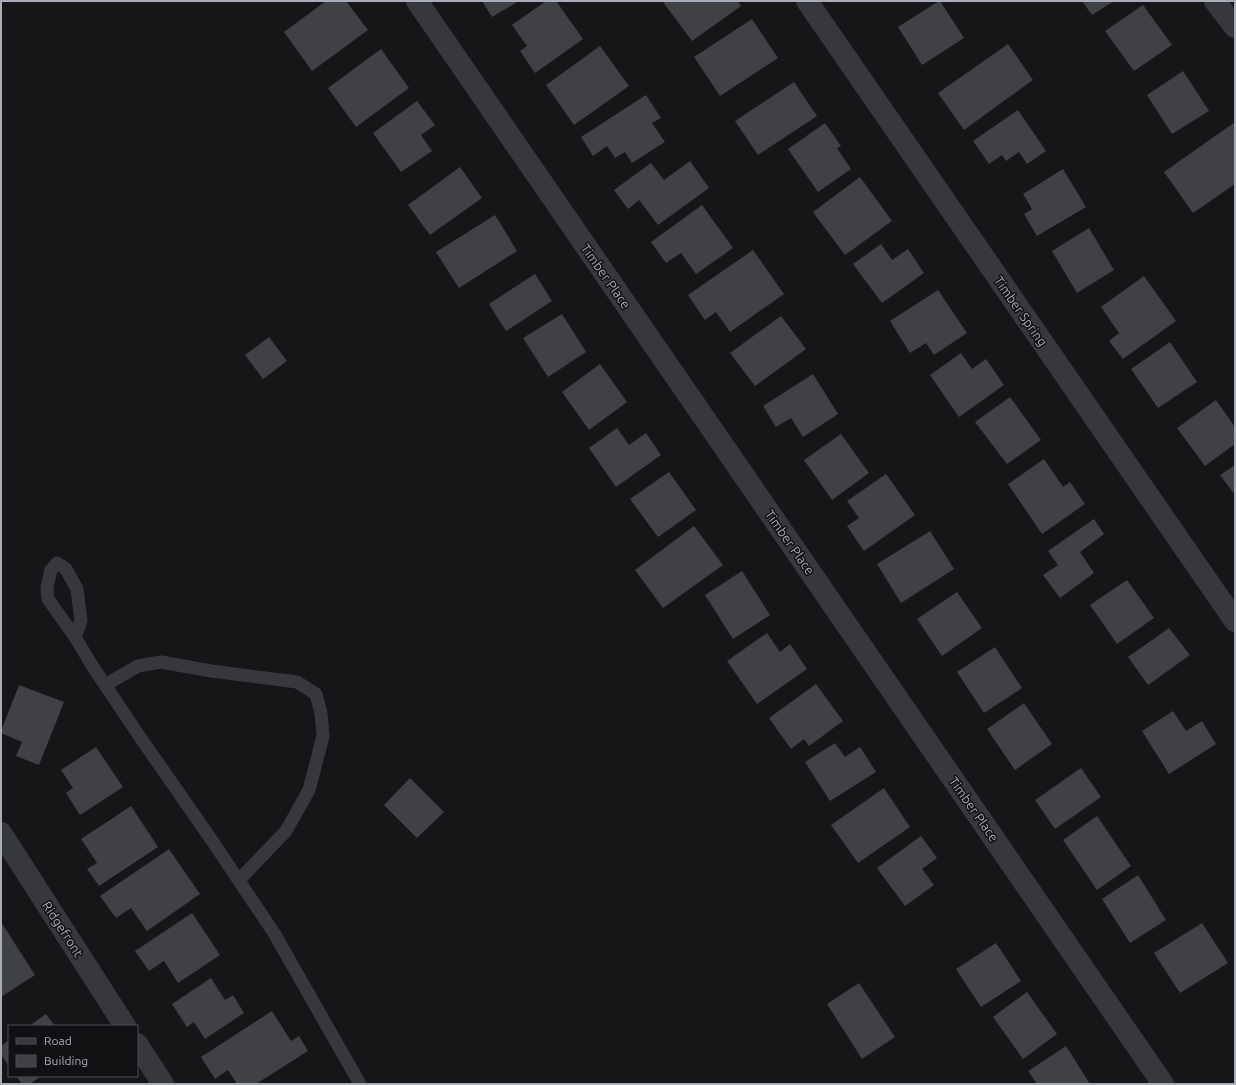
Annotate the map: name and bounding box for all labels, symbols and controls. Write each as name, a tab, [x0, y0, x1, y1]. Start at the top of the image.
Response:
street label: Timber Place	[579, 241, 633, 311]
street label: Timber Spring	[992, 273, 1050, 349]
street label: Timber Place	[763, 507, 817, 577]
street label: Timber Place	[947, 774, 1001, 844]
street label: Ridgefront	[40, 899, 86, 959]
legend	[8, 1025, 138, 1077]
text: Road	[44, 1034, 72, 1047]
text: Building	[44, 1054, 88, 1067]

